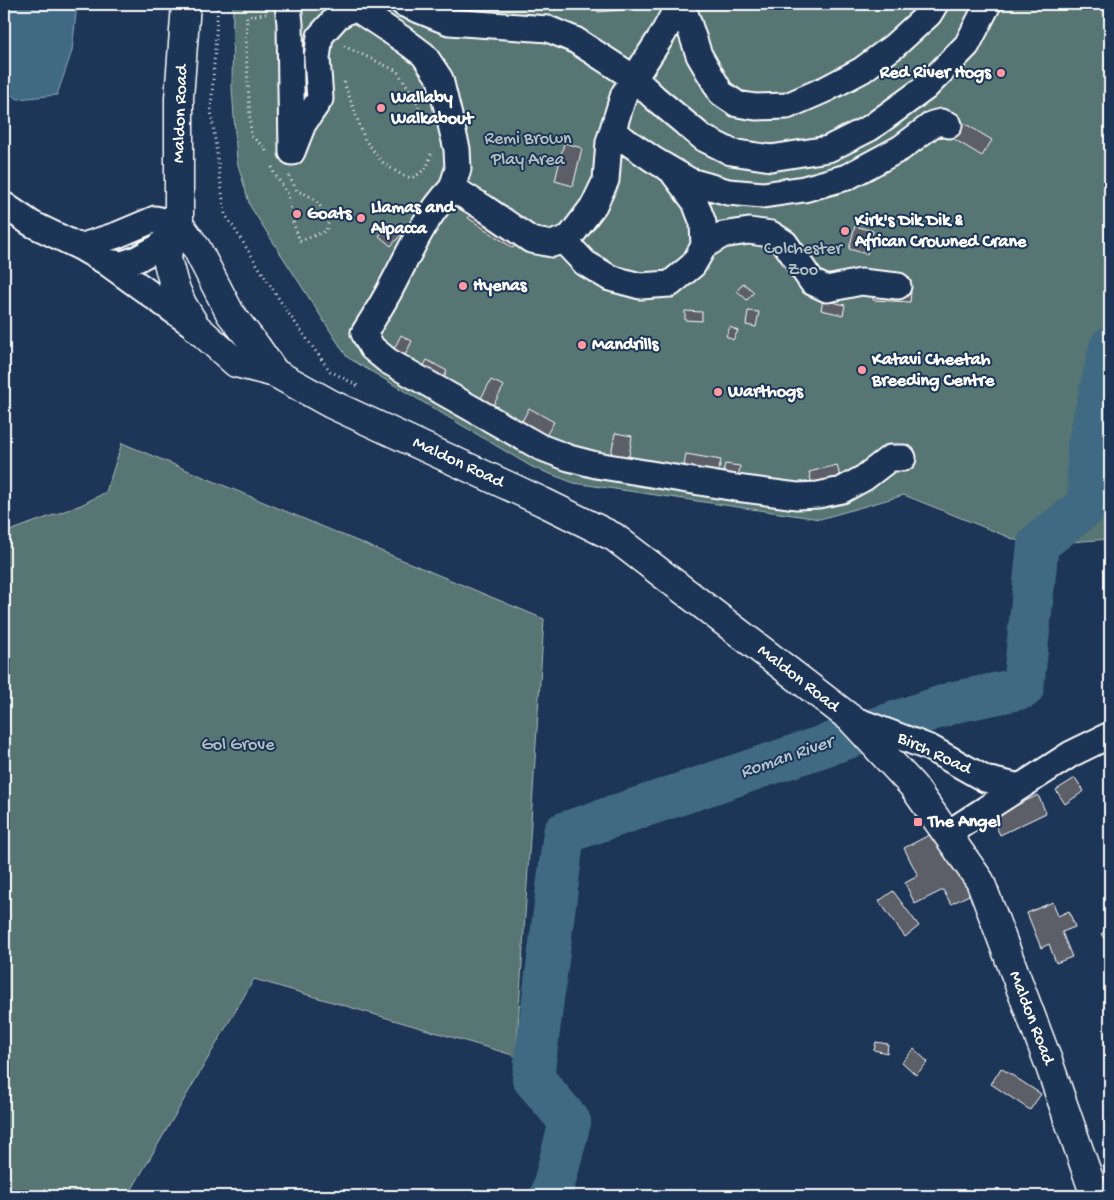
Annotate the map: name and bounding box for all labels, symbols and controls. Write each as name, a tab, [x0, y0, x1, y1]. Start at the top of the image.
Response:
street label: Maldon Road	[169, 63, 193, 164]
place label: Red River Hogs	[879, 63, 992, 84]
marker: Red River Hogs	[995, 67, 1007, 79]
place label: Wallaby Walkabout	[390, 88, 475, 130]
marker: Wallaby Walkabout	[375, 102, 387, 114]
park label: Remi Brown Play Area	[484, 129, 572, 171]
place label: Llamas and Alpacca	[370, 198, 457, 240]
place label: Goats	[307, 204, 353, 225]
marker: Goats	[291, 208, 303, 220]
place label: Kirk's Dik Dik & African Crowned Crane	[854, 211, 1027, 253]
marker: Llamas and Alpacca	[355, 212, 367, 224]
marker: Kirk's Dik Dik & African Crowned Crane	[839, 225, 851, 237]
park label: Colchester Zoo	[764, 239, 844, 281]
place label: Hyenas	[473, 276, 528, 297]
marker: Hyenas	[457, 280, 469, 292]
place label: Mandrills	[592, 335, 660, 356]
marker: Mandrills	[576, 339, 588, 351]
place label: Katavi Cheetah Breeding Centre	[871, 350, 995, 392]
marker: Katavi Cheetah Breeding Centre	[856, 364, 868, 376]
place label: Warthogs	[727, 382, 804, 403]
marker: Warthogs	[712, 386, 724, 398]
street label: Maldon Road	[409, 433, 508, 494]
street label: Maldon Road	[753, 640, 844, 718]
street label: Birch Road	[893, 727, 975, 781]
water label: Roman River	[738, 730, 840, 785]
park label: Gol Grove	[201, 735, 275, 756]
place label: The Angel	[926, 812, 1001, 833]
marker: The Angel	[912, 816, 924, 828]
street label: Maldon Road	[1004, 968, 1059, 1069]

